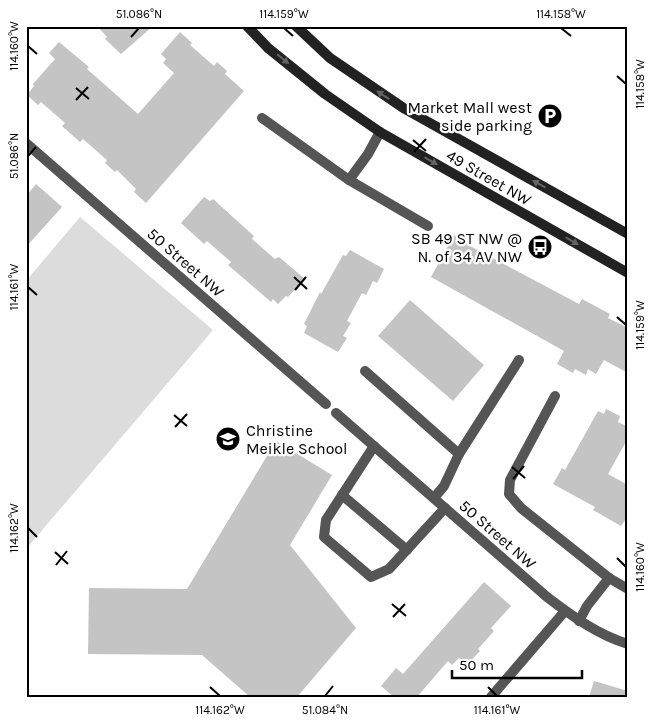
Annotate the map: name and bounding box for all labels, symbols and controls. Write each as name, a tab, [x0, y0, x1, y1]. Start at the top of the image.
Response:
text: 51.086°N	[116, 7, 162, 21]
text: 114.159°W	[259, 7, 309, 21]
text: 114.158°W	[536, 7, 586, 21]
text: 114.160°W	[7, 21, 21, 71]
one-way arrow	[276, 54, 289, 65]
text: 114.158°W	[633, 59, 647, 109]
one-way arrow	[377, 90, 390, 100]
place label: Market Mall west side parking	[407, 98, 532, 135]
parking icon: Market Mall west side parking	[537, 103, 563, 129]
text: 51.086°N	[7, 133, 21, 179]
street label: 49 Street NW	[443, 145, 535, 210]
one-way arrow	[423, 157, 438, 165]
one-way arrow	[533, 180, 546, 189]
street label: 50 Street NW	[143, 224, 228, 301]
place label: SB 49 ST NW @ N. of 34 AV NW	[411, 229, 523, 266]
bus stop icon: SB 49 ST NW @ N. of 34 AV NW	[527, 234, 553, 260]
one-way arrow	[565, 237, 579, 246]
text: 114.161°W	[7, 264, 21, 310]
text: 114.159°W	[633, 300, 647, 350]
place label: Christine Meikle School	[246, 421, 348, 458]
school or university icon: Christine Meikle School	[215, 426, 241, 452]
street label: 50 Street NW	[455, 496, 540, 573]
text: 114.162°W	[7, 503, 21, 553]
text: 114.160°W	[633, 542, 647, 592]
scale bar	[452, 648, 582, 680]
text: 50 m	[459, 656, 494, 674]
text: 114.162°W	[195, 703, 245, 717]
text: 51.084°N	[302, 703, 348, 717]
text: 114.161°W	[474, 703, 520, 717]

